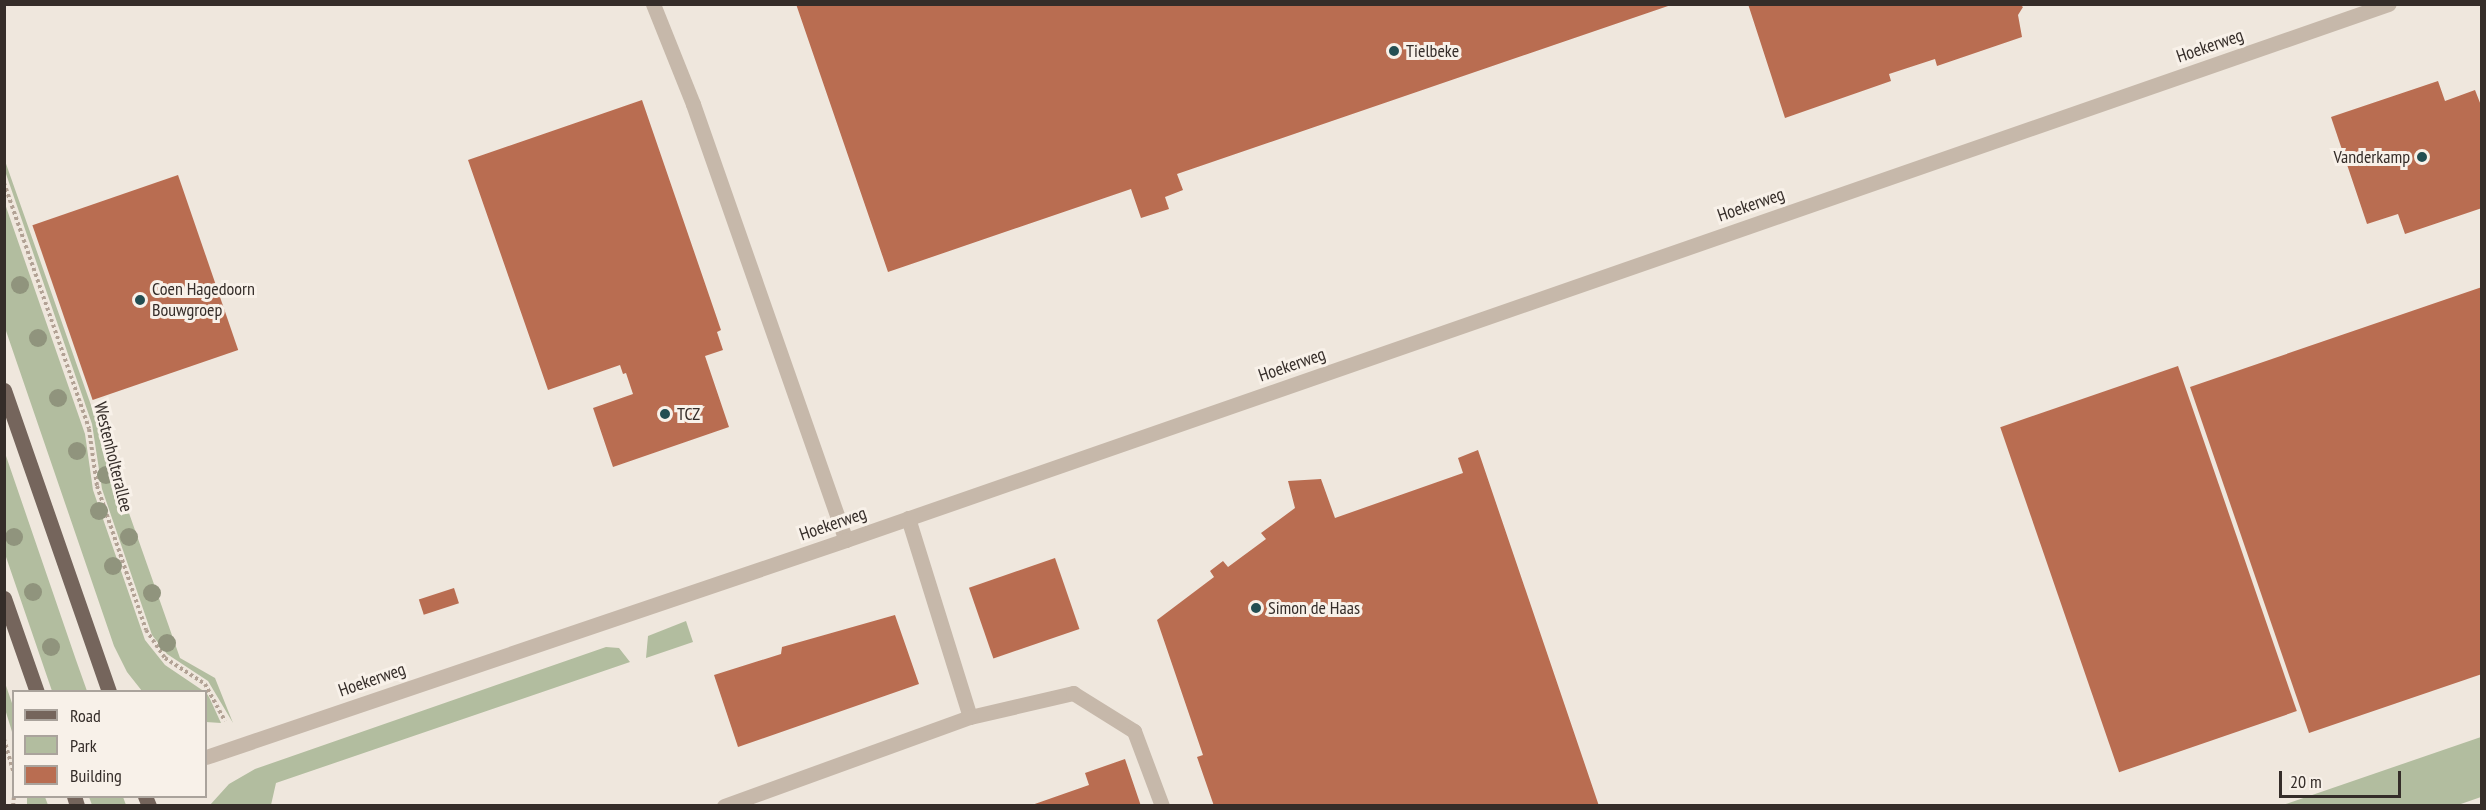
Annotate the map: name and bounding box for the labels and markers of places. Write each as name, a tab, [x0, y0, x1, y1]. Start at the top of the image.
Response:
place label: Tielbeke	[1406, 40, 1459, 62]
marker: Tielbeke	[1387, 44, 1401, 58]
place label: Vanderkamp	[2333, 146, 2410, 168]
marker: Vanderkamp	[2415, 150, 2429, 164]
place label: Coen Hagedoorn Bouwgroep	[152, 279, 255, 322]
marker: Coen Hagedoorn Bouwgroep	[133, 293, 147, 307]
place label: TCZ	[677, 403, 700, 425]
marker: TCZ	[658, 407, 672, 421]
place label: Simon de Haas	[1268, 597, 1360, 619]
marker: Simon de Haas	[1249, 601, 1263, 615]

